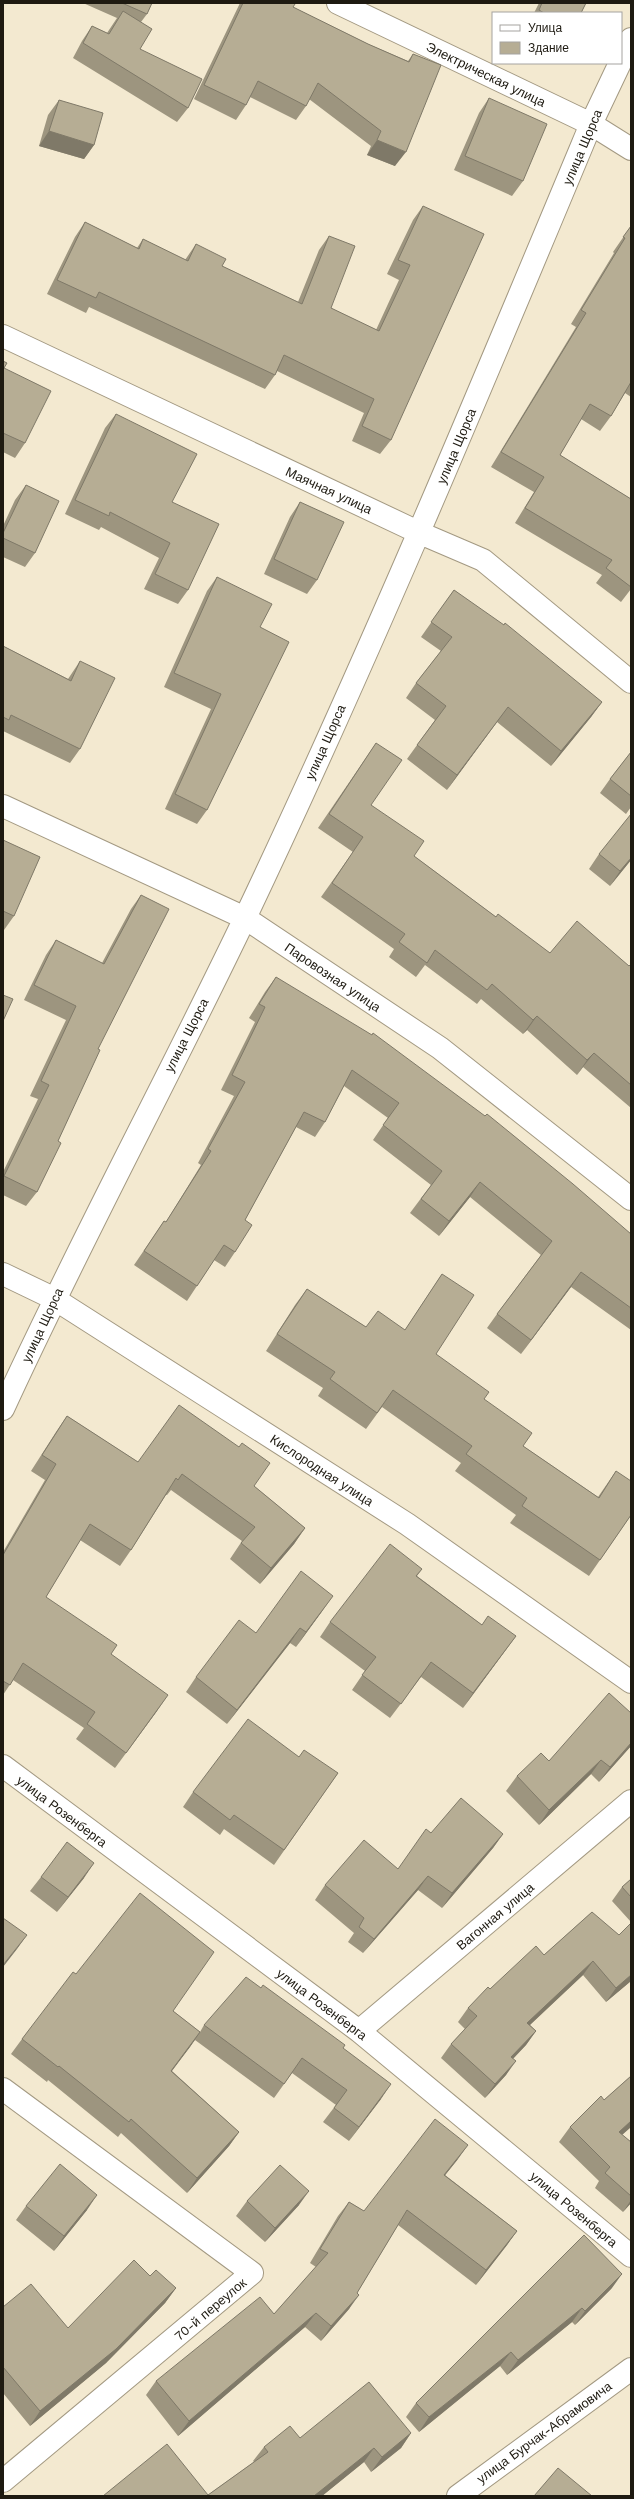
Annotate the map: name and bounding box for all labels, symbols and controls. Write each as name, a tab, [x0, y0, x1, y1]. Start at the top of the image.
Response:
legend	[492, 12, 622, 64]
text: Улица	[528, 21, 562, 35]
street label: Электрическая улица	[424, 39, 549, 110]
text: Здание	[528, 41, 569, 55]
street label: улица Щорса	[560, 106, 605, 187]
street label: улица Щорса	[434, 405, 479, 486]
street label: Маячная улица	[283, 464, 375, 517]
street label: улица Щорса	[302, 702, 349, 782]
street label: Паровозная улица	[282, 940, 384, 1016]
street label: улица Щорса	[161, 995, 212, 1075]
street label: улица Щорса	[19, 1285, 67, 1365]
street label: Кислородная улица	[267, 1432, 377, 1510]
street label: улица Розенберга	[14, 1773, 110, 1851]
street label: Вагонная улица	[454, 1879, 538, 1953]
street label: улица Розенберга	[274, 1966, 370, 2044]
street label: улица Розенберга	[527, 2169, 621, 2251]
street label: 70-й переулок	[171, 2275, 249, 2344]
street label: улица Бурчак-Абрамовича	[474, 2378, 615, 2486]

